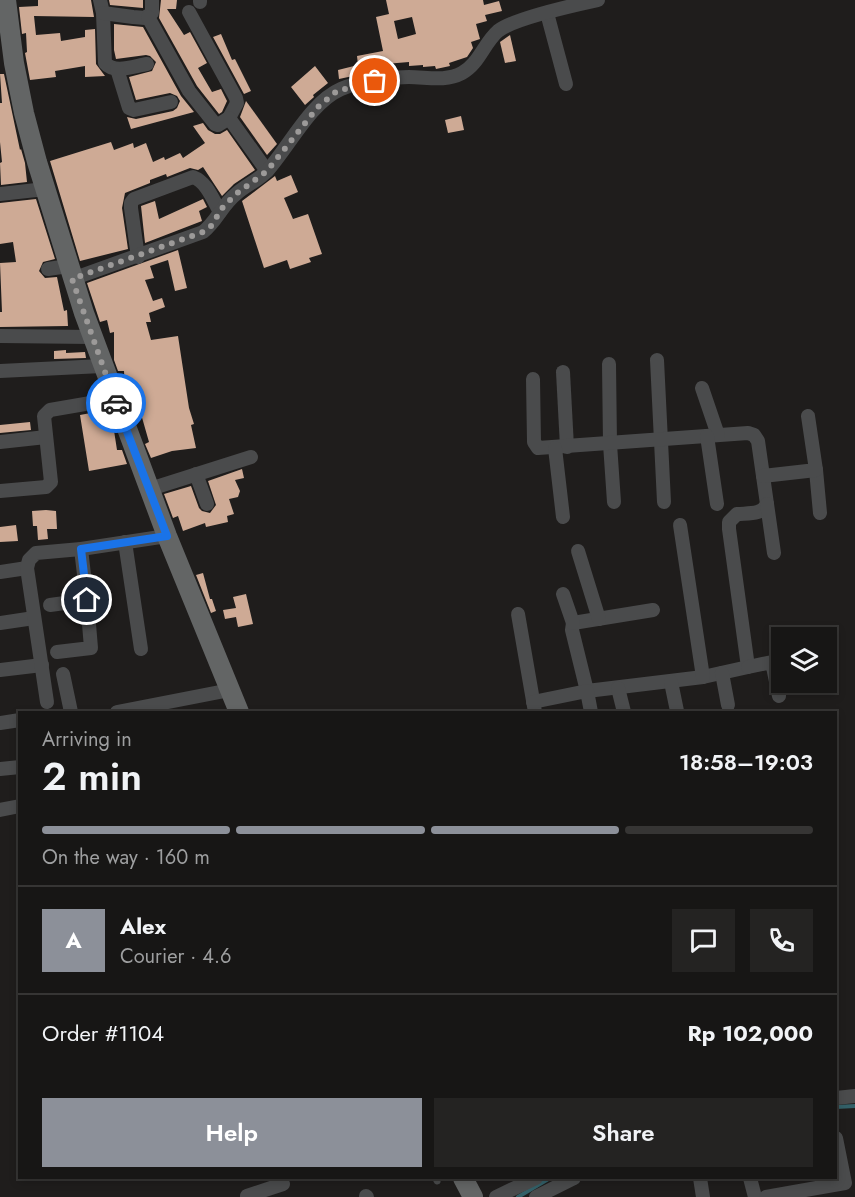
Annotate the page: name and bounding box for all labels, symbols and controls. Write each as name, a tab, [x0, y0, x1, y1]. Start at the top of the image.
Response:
pin	[349, 55, 400, 106]
icon: bag	[358, 64, 391, 97]
courier	[86, 373, 146, 433]
icon: car	[100, 387, 133, 420]
pin	[61, 574, 112, 625]
icon: home	[70, 583, 103, 616]
map controls	[771, 627, 837, 693]
button: layers	[771, 627, 837, 693]
text: Arriving in	[42, 725, 132, 754]
text: 18:58–19:03	[679, 746, 813, 778]
text: 2 min	[42, 748, 142, 805]
text: On the way · 160 m	[42, 843, 210, 872]
button: chat	[672, 909, 735, 972]
button: phone	[750, 909, 813, 972]
text: Alex	[120, 910, 166, 942]
text: A	[65, 924, 82, 956]
text: Courier · 4.6	[120, 942, 232, 971]
text: Order #1104	[42, 1017, 164, 1049]
text: Rp 102,000	[688, 1017, 813, 1049]
button: Help	[42, 1098, 422, 1167]
button: Share	[434, 1098, 813, 1167]

